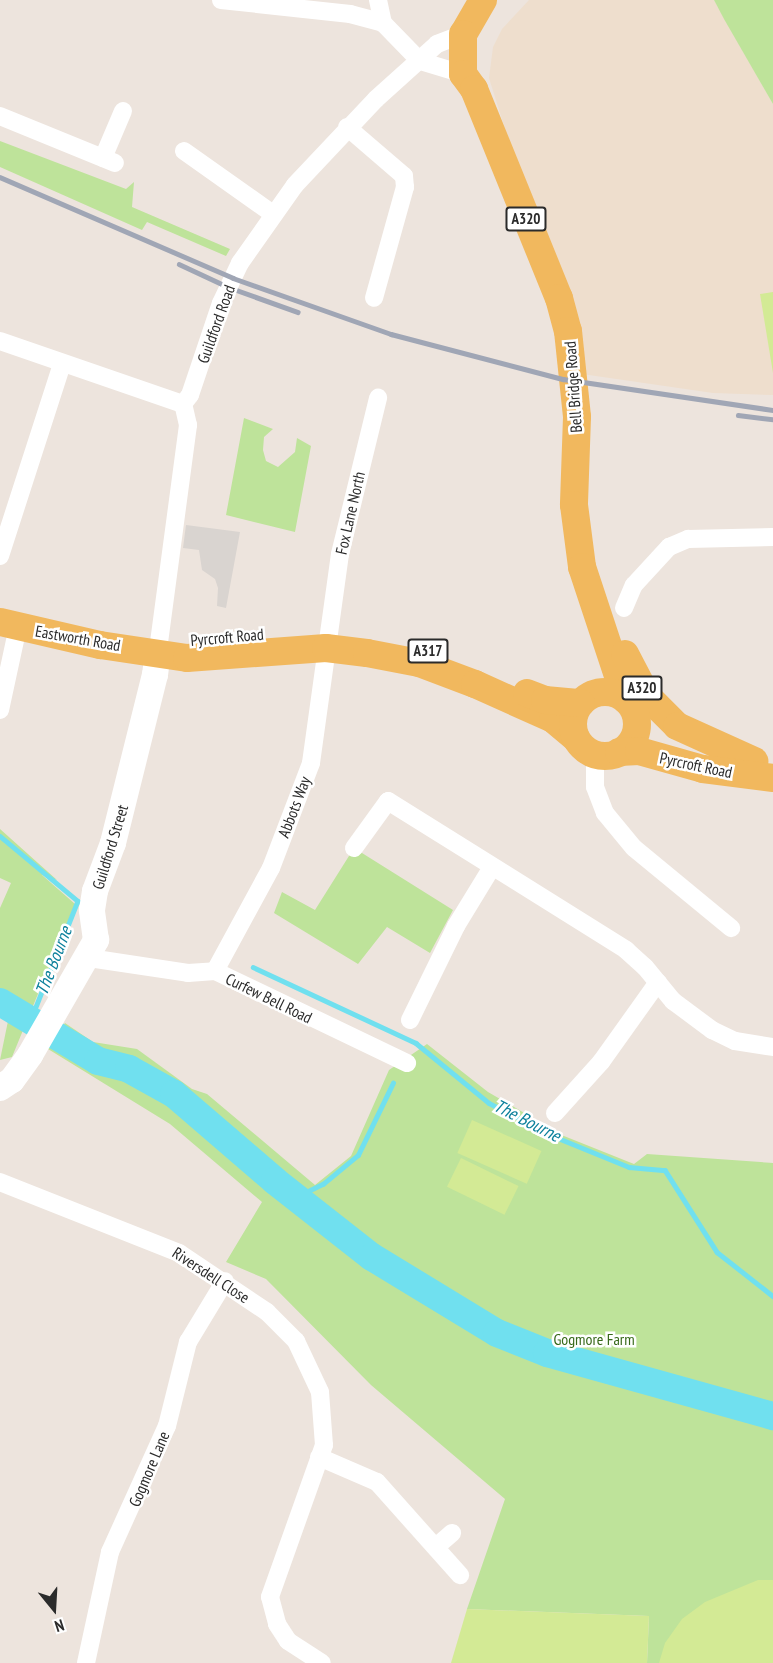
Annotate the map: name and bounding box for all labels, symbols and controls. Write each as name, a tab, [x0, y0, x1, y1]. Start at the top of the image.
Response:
road number: A320	[505, 207, 547, 231]
street label: Guildford Road	[193, 282, 239, 366]
street label: Bell Bridge Road	[560, 341, 586, 433]
street label: Fox Lane North	[331, 470, 369, 556]
street label: Eastworth Road	[34, 621, 122, 655]
street label: Pyrcroft Road	[190, 624, 264, 650]
road number: A317	[407, 639, 449, 663]
road number: A320	[621, 676, 663, 700]
street label: Pyrcroft Road	[658, 748, 734, 782]
street label: Abbots Way	[274, 774, 314, 840]
street label: Guildford Street	[88, 802, 132, 892]
water label: The Bourne	[31, 924, 77, 998]
street label: Curfew Bell Road	[223, 969, 315, 1027]
water label: The Bourne	[490, 1095, 564, 1147]
street label: Riversdell Close	[169, 1243, 253, 1307]
park label: Gogmore Farm	[553, 1329, 635, 1349]
street label: Gogmore Lane	[125, 1428, 173, 1510]
north arrow	[24, 1579, 84, 1639]
text: N	[52, 1615, 67, 1637]

